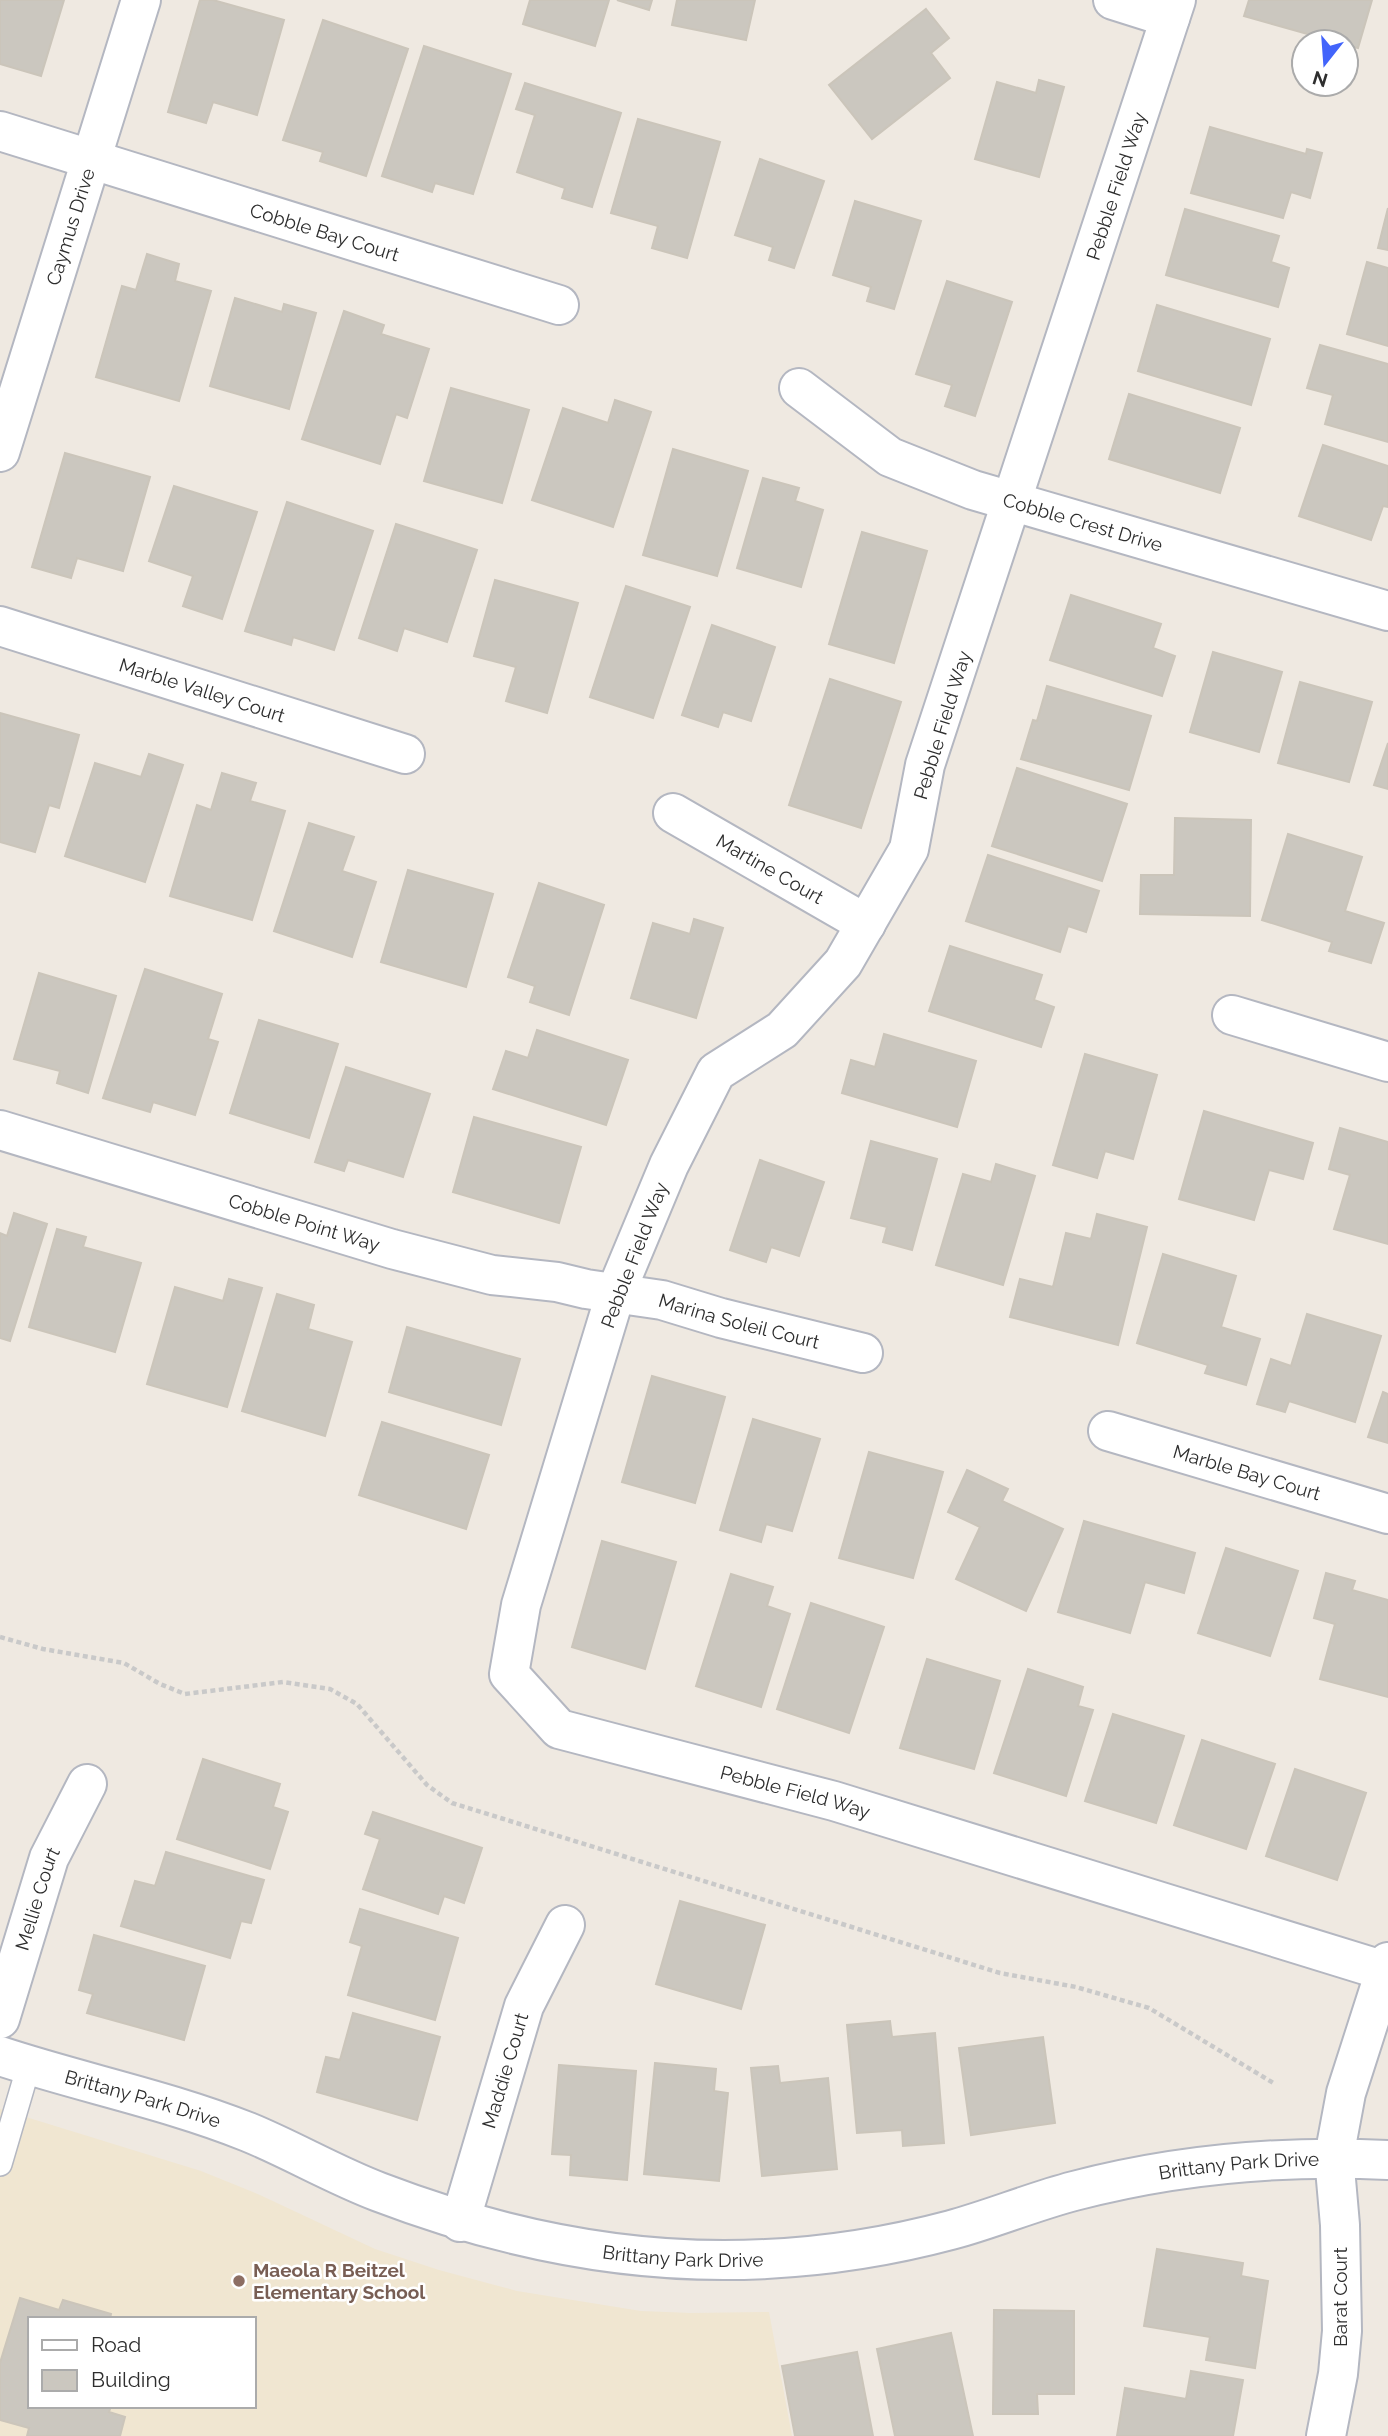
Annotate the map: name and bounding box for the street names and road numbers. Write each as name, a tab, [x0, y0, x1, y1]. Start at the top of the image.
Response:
street label: Pebble Field Way	[1082, 109, 1150, 263]
street label: Caymus Drive	[42, 165, 99, 288]
street label: Cobble Bay Court	[247, 198, 403, 266]
street label: Cobble Crest Drive	[1000, 488, 1165, 556]
street label: Pebble Field Way	[909, 648, 975, 802]
street label: Marble Valley Court	[116, 653, 288, 727]
street label: Martine Court	[713, 829, 828, 909]
street label: Pebble Field Way	[596, 1179, 672, 1331]
street label: Cobble Point Way	[226, 1189, 383, 1256]
street label: Marina Soleil Court	[656, 1289, 822, 1353]
street label: Marble Bay Court	[1171, 1440, 1324, 1505]
street label: Pebble Field Way	[718, 1761, 873, 1823]
street label: Mellie Court	[11, 1842, 64, 1953]
street label: Maddie Court	[477, 2010, 533, 2131]
street label: Brittany Park Drive	[63, 2065, 224, 2132]
street label: Brittany Park Drive	[1157, 2148, 1319, 2184]
street label: Brittany Park Drive	[601, 2240, 764, 2271]
street label: Barat Court	[1329, 2246, 1351, 2347]

